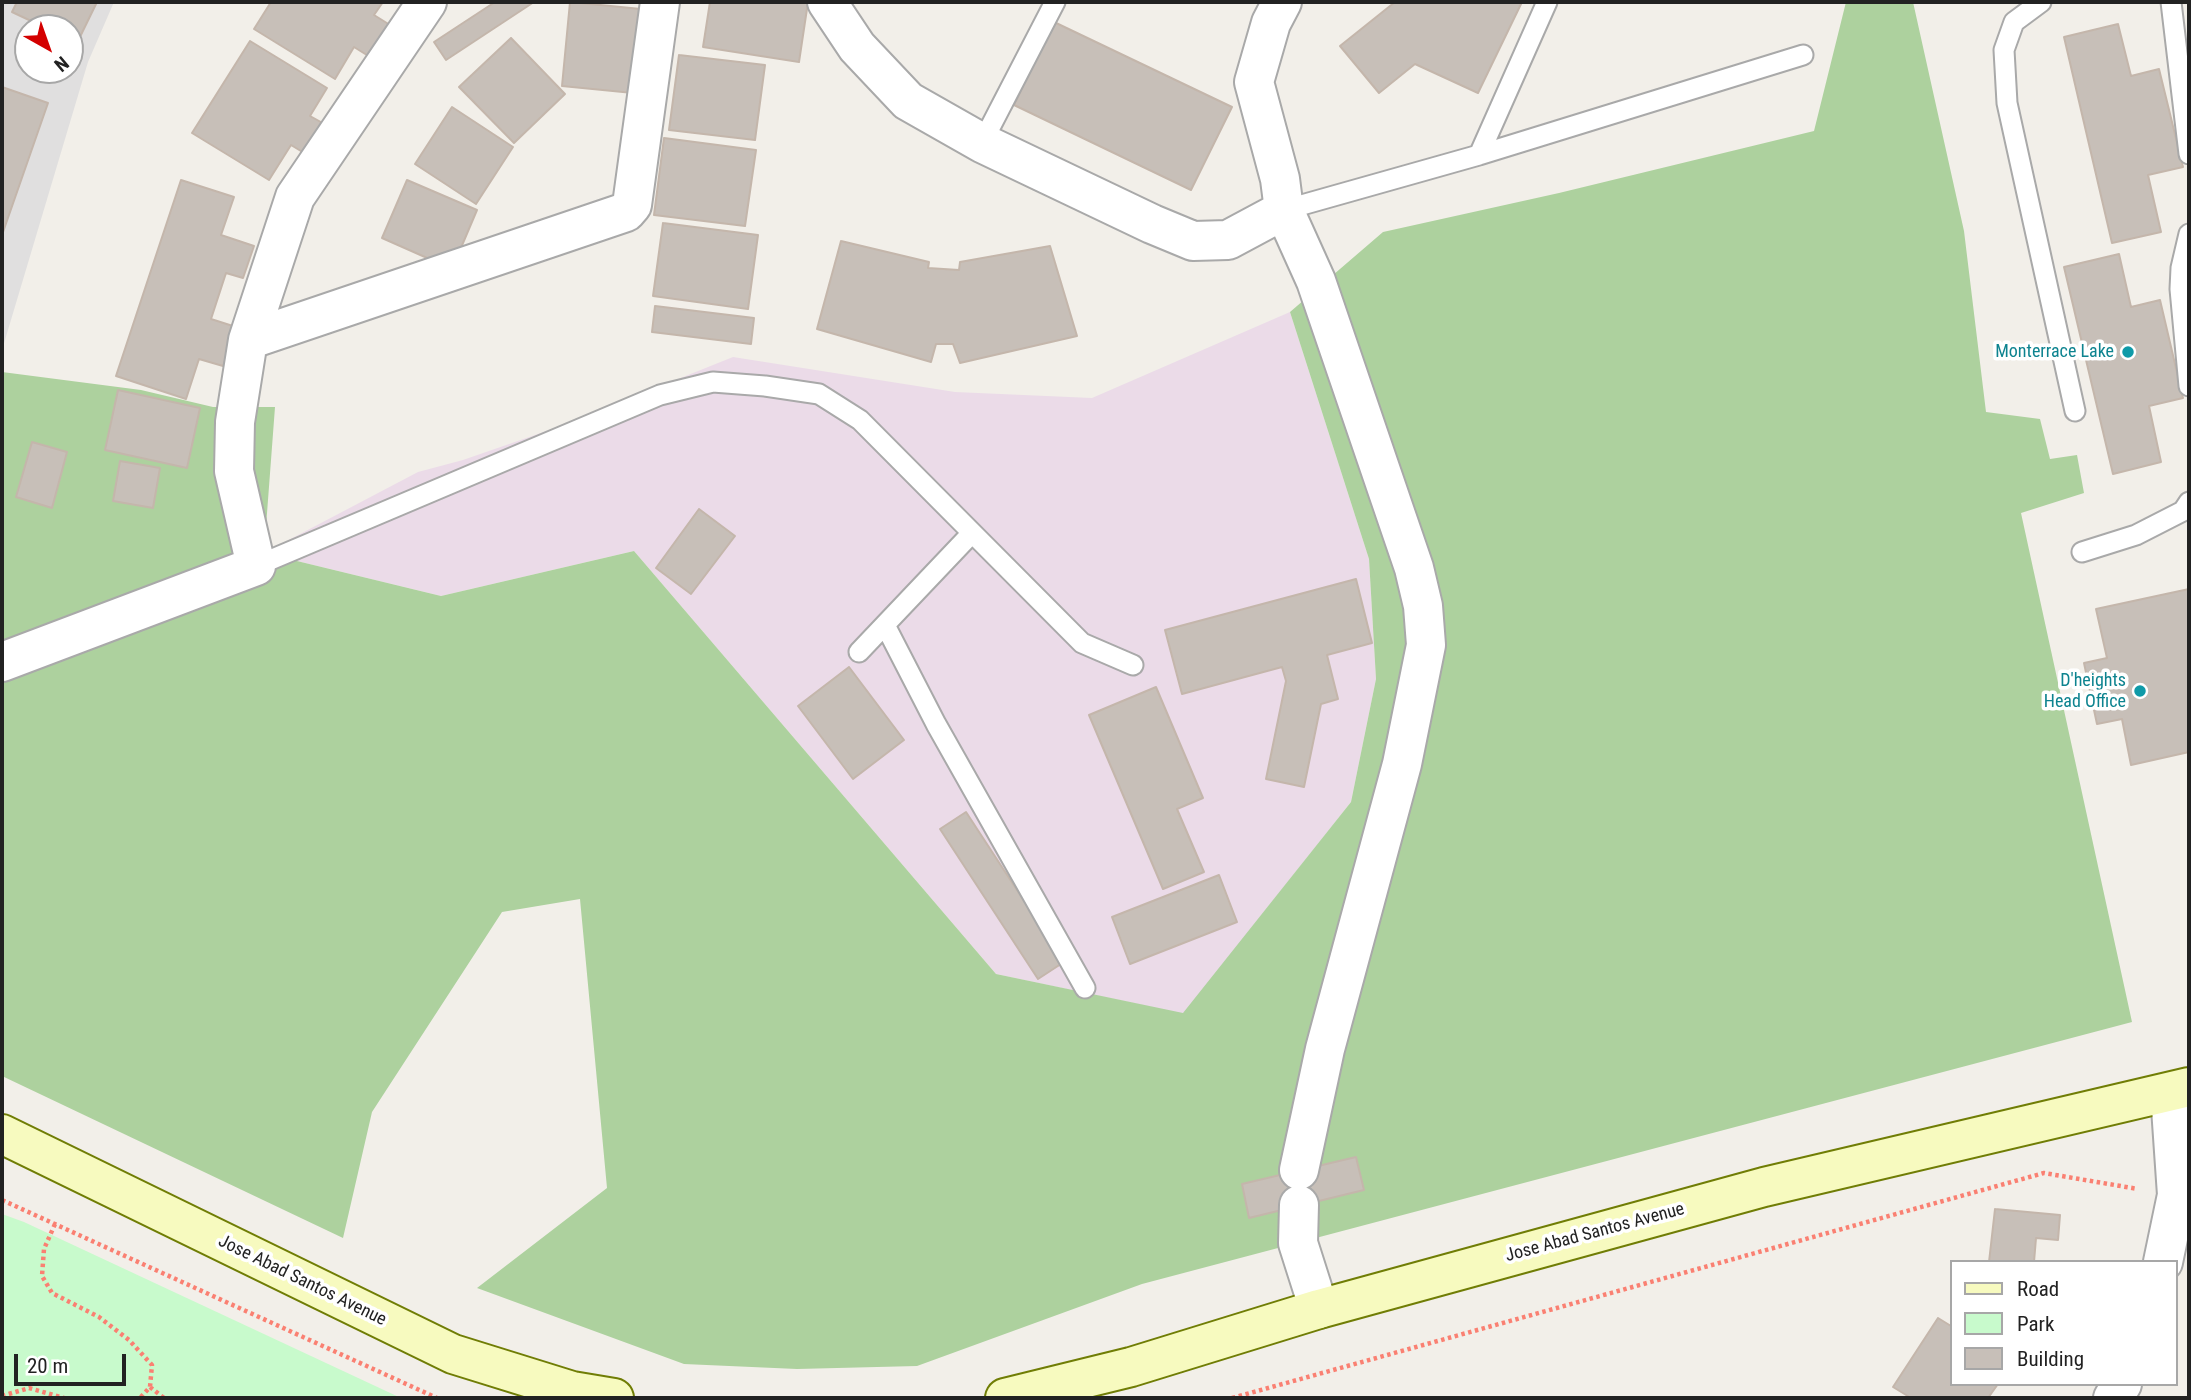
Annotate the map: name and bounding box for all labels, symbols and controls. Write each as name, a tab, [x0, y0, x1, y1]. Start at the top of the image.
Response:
north arrow	[14, 14, 84, 84]
text: N	[50, 51, 73, 76]
place label: Monterrace Lake	[1995, 341, 2114, 363]
marker: Monterrace Lake	[2120, 344, 2136, 360]
place label: D'heights Head Office	[2044, 670, 2126, 712]
marker: D'heights Head Office	[2132, 683, 2148, 699]
street label: Jose Abad Santos Avenue	[1503, 1199, 1687, 1267]
street label: Jose Abad Santos Avenue	[214, 1231, 390, 1331]
legend	[1950, 1260, 2177, 1386]
text: Road	[2017, 1277, 2059, 1301]
text: Park	[2017, 1312, 2054, 1336]
scale bar	[18, 1340, 130, 1384]
text: Building	[2017, 1347, 2084, 1371]
text: 20 m	[27, 1354, 68, 1378]

